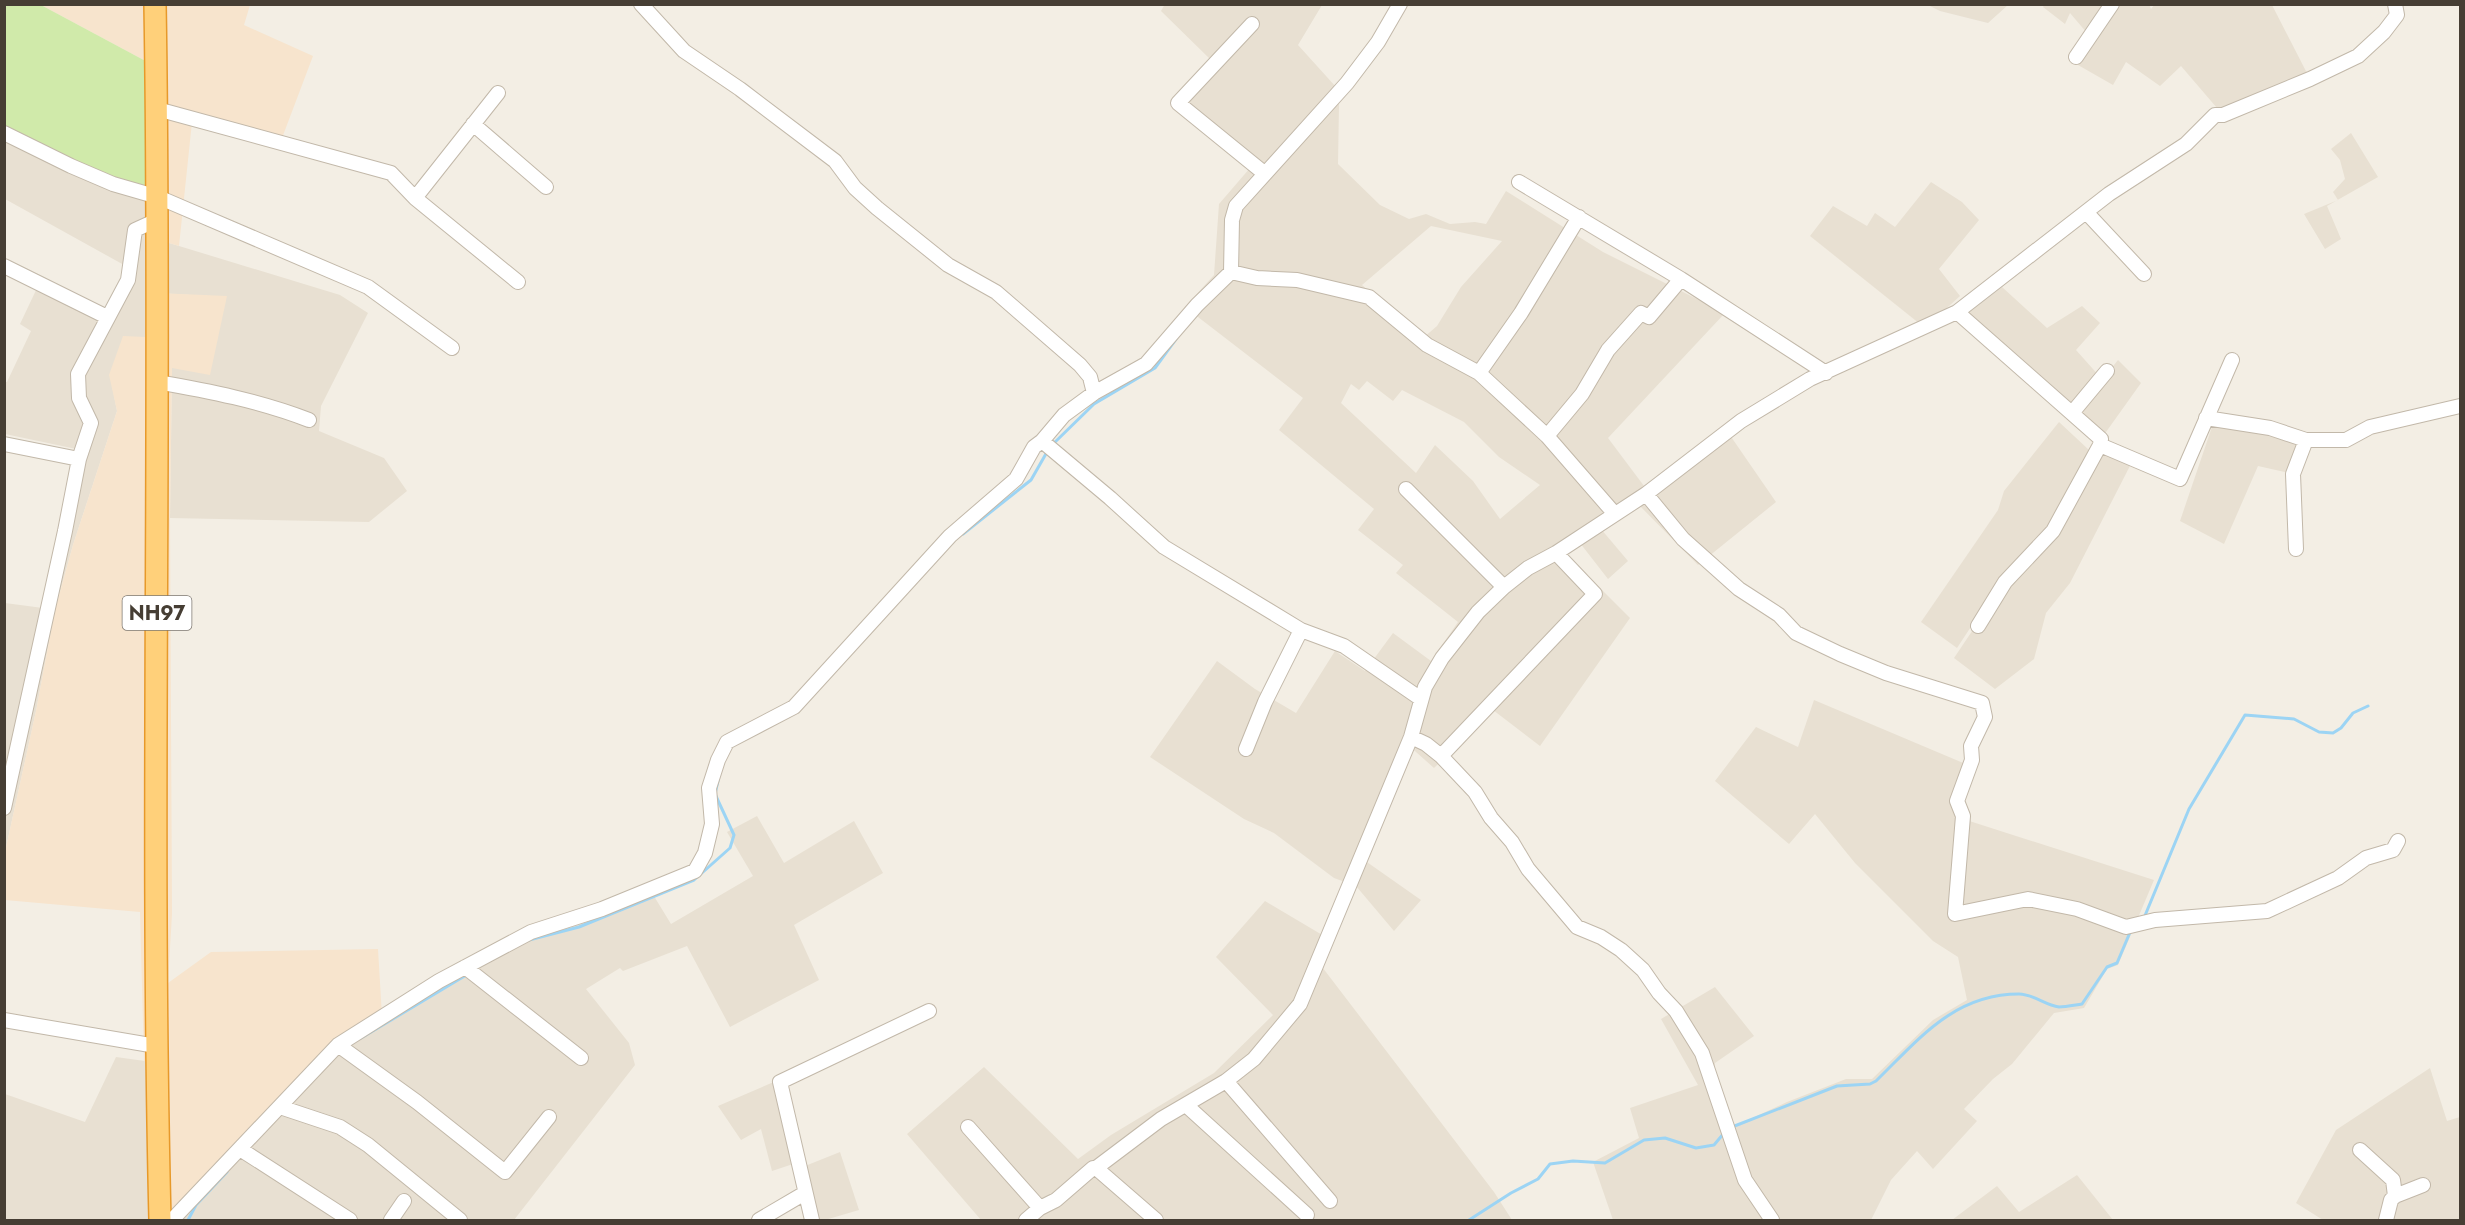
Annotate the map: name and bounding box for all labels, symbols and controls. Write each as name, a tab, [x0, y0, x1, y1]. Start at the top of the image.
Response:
road number: NH97	[122, 596, 192, 630]

